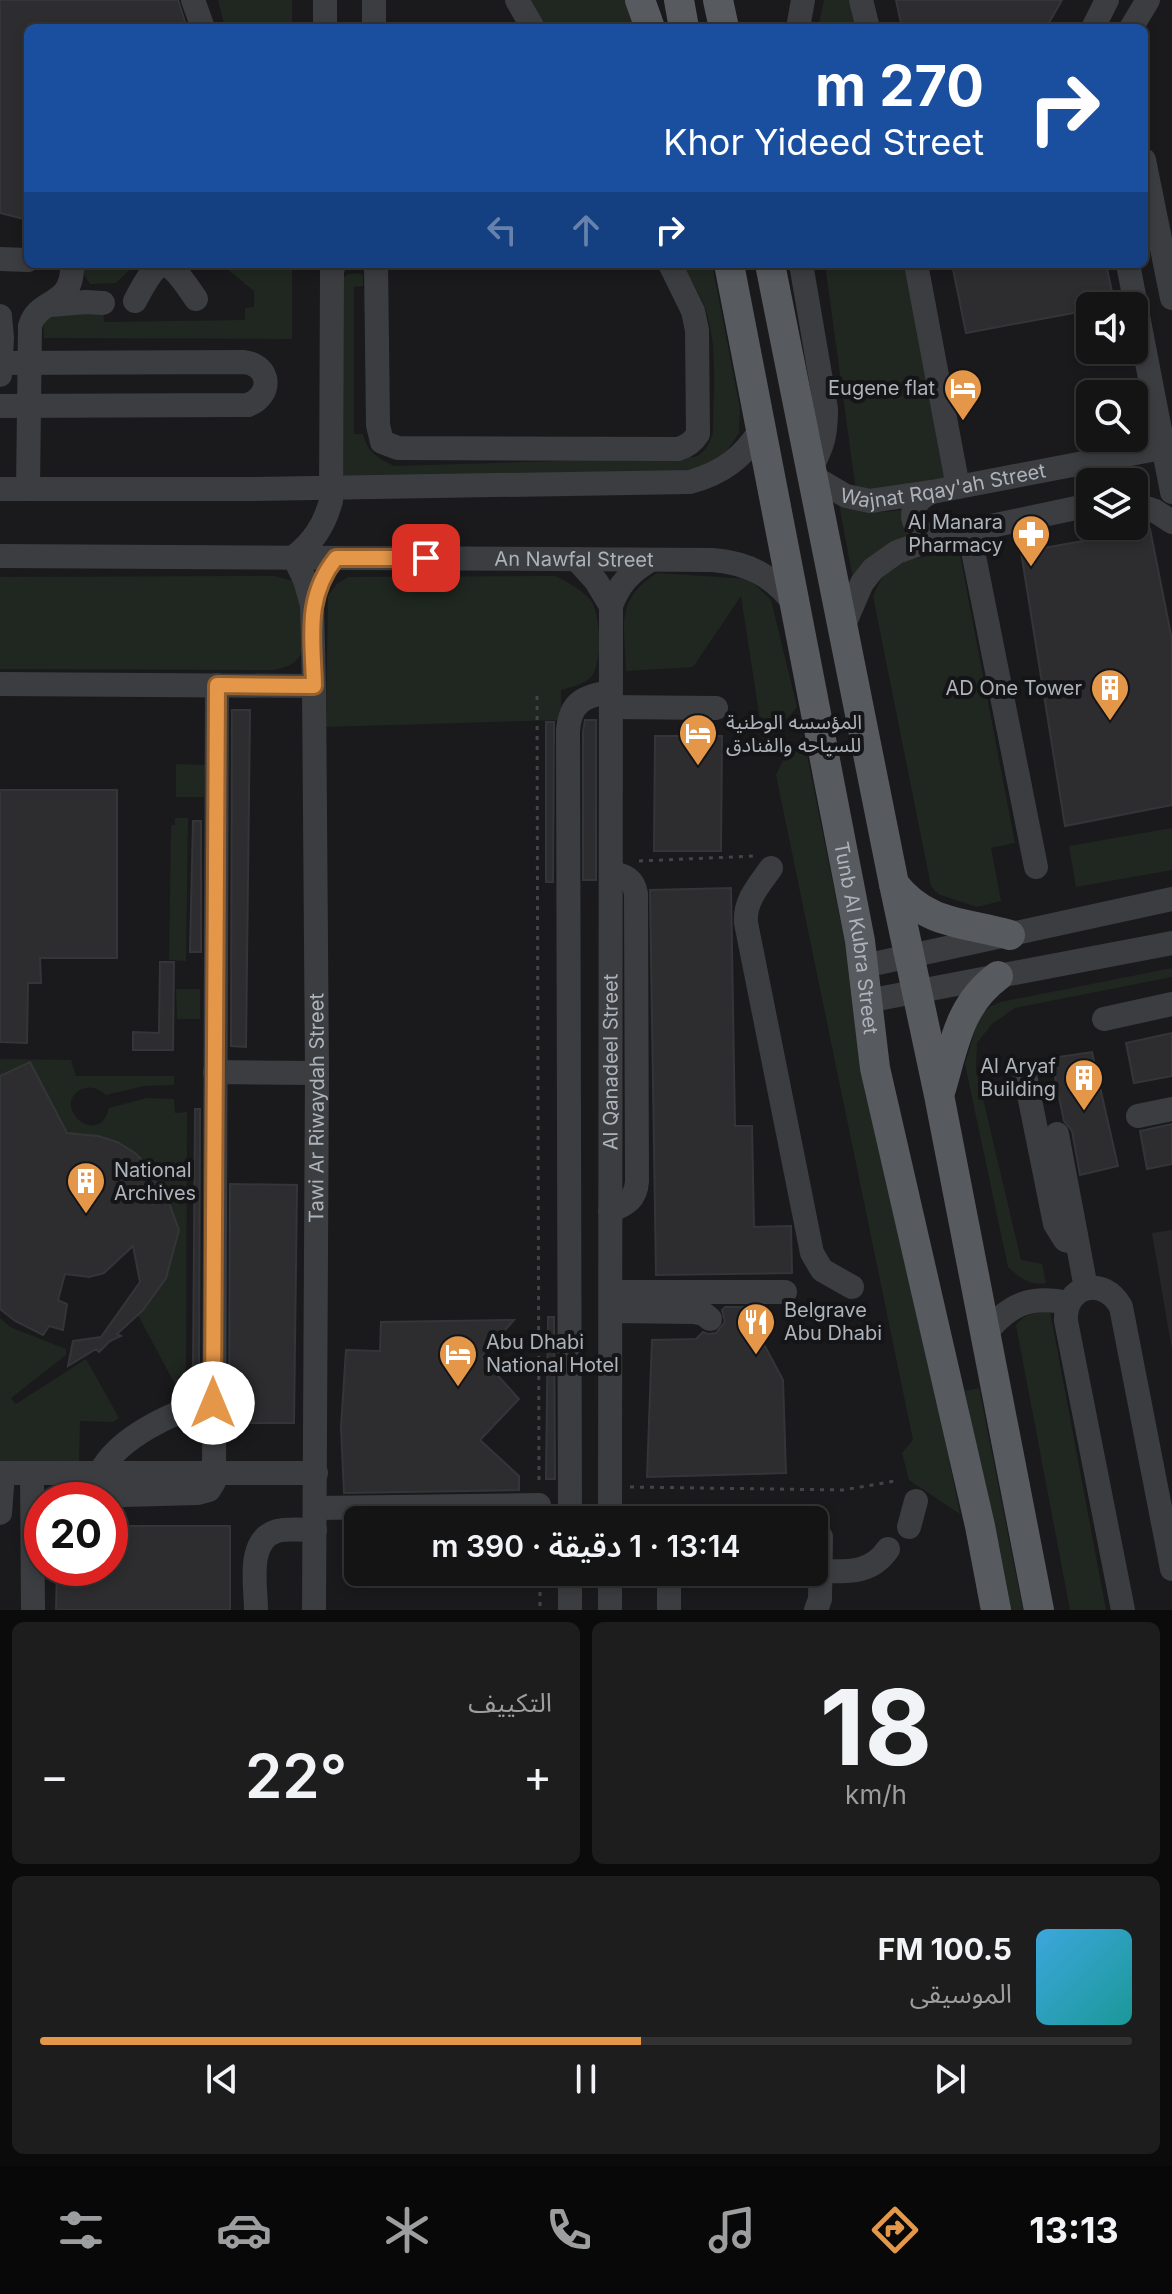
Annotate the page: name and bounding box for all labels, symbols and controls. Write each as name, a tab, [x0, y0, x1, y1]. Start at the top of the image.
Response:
text: 270 m	[815, 52, 984, 120]
icon: right	[1012, 56, 1116, 160]
text: Khor Yideed Street	[663, 120, 984, 164]
icon: left	[480, 208, 524, 252]
icon: ahead	[564, 208, 608, 252]
icon: right	[648, 208, 692, 252]
map controls	[1076, 292, 1148, 540]
button: sound	[1076, 292, 1148, 364]
hotel icon: Eugene flat	[942, 367, 984, 422]
place label: Eugene flat	[828, 376, 935, 400]
button: search	[1076, 380, 1148, 452]
street label: Wajnat Rqay'ah Street	[838, 458, 1048, 513]
button: layers	[1076, 468, 1148, 540]
place label: Al Manara Pharmacy	[908, 510, 1003, 557]
pharmacy icon: Al Manara Pharmacy	[1010, 513, 1052, 568]
pin	[392, 524, 460, 592]
icon: arrive	[404, 536, 448, 580]
street label: An Nawfal Street	[494, 547, 654, 572]
building icon: AD One Tower	[1089, 667, 1131, 722]
place label: AD One Tower	[946, 676, 1082, 700]
place label: المؤسسه الوطنية للسياحه والفنادق	[726, 710, 862, 757]
hotel icon: المؤسسه الوطنية للسياحه والفنادق	[677, 712, 719, 767]
street label: Tunb Al Kubra Street	[829, 840, 883, 1036]
street label: Al Qanadeel Street	[598, 973, 623, 1150]
street label: Tawi Ar Riwaydah Street	[304, 993, 329, 1223]
place label: Al Aryaf Building	[980, 1054, 1057, 1101]
building icon: Al Aryaf Building	[1063, 1057, 1105, 1112]
place label: National Archives	[114, 1158, 196, 1205]
building icon: National Archives	[65, 1160, 107, 1215]
place label: Belgrave Abu Dhabi	[784, 1298, 882, 1345]
restaurant icon: Belgrave Abu Dhabi	[735, 1301, 777, 1356]
place label: Abu Dhabi National Hotel	[486, 1330, 619, 1377]
hotel icon: Abu Dhabi National Hotel	[437, 1333, 479, 1388]
position arrow	[171, 1361, 255, 1445]
speed limit sign: 20	[24, 1482, 128, 1586]
text: 13:14 · 1 دقيقة · 390 m	[431, 1528, 741, 1564]
text: 18	[820, 1664, 932, 1790]
text: التكييف	[468, 1687, 552, 1718]
text: 22°	[245, 1740, 347, 1812]
text: −	[40, 1749, 69, 1803]
text: +	[523, 1749, 552, 1803]
text: km/h	[845, 1779, 907, 1810]
text: 100.5 FM	[878, 1931, 1012, 1967]
text: الموسيقى	[910, 1978, 1012, 2009]
icon: previous	[200, 2057, 244, 2101]
icon: pause	[564, 2057, 608, 2101]
icon: next	[928, 2057, 972, 2101]
icon: filters	[53, 2202, 109, 2258]
icon: car	[216, 2202, 272, 2258]
icon: climate	[379, 2202, 435, 2258]
icon: phone	[541, 2202, 597, 2258]
icon: music	[704, 2202, 760, 2258]
icon: directions	[867, 2202, 923, 2258]
text: 13:13	[1029, 2208, 1119, 2252]

